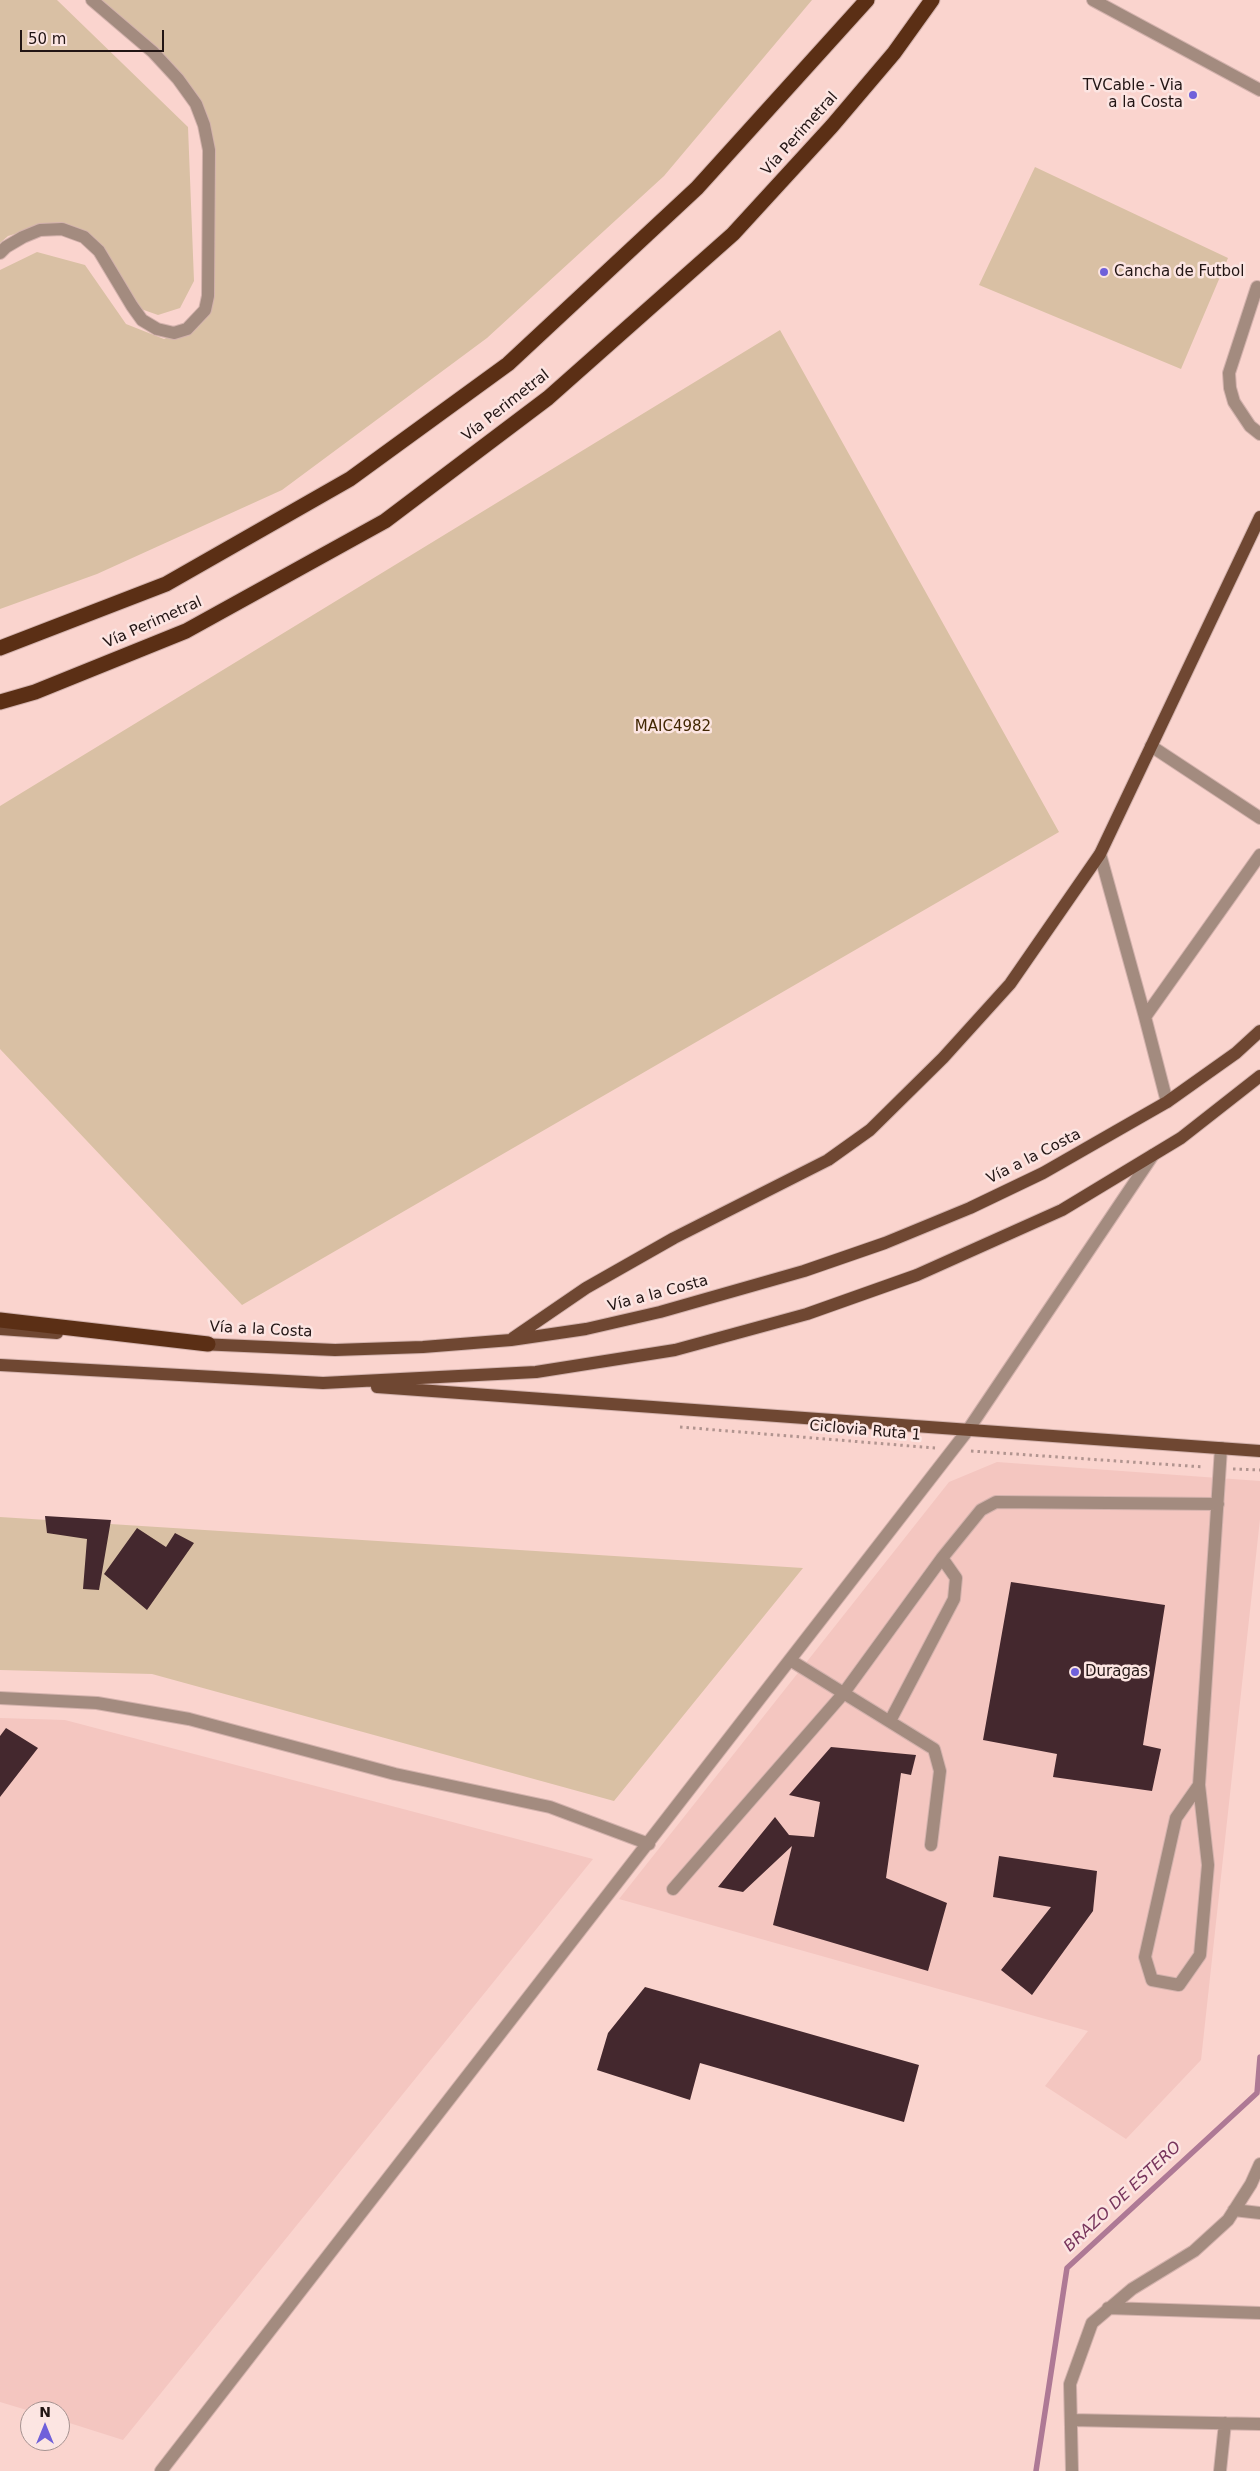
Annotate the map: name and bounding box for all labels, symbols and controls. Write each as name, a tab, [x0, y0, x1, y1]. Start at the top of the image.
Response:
scale bar	[22, 20, 166, 52]
text: 50 m	[28, 30, 66, 48]
place label: TVCable - Via a la Costa	[1083, 77, 1183, 112]
street label: Vía Perimetral	[758, 89, 842, 179]
marker: TVCable - Via a la Costa	[1187, 89, 1199, 101]
place label: Cancha de Futbol	[1114, 263, 1244, 281]
marker: Cancha de Futbol	[1098, 266, 1110, 278]
street label: Vía Perimetral	[459, 366, 553, 446]
street label: Vía Perimetral	[101, 593, 205, 653]
park label: MAIC4982	[635, 718, 711, 736]
street label: Vía a la Costa	[984, 1126, 1084, 1188]
street label: Vía a la Costa	[606, 1272, 710, 1316]
street label: Vía a la Costa	[209, 1318, 313, 1342]
street label: Ciclovia Ruta 1	[808, 1417, 922, 1445]
place label: Duragas	[1085, 1663, 1148, 1681]
marker: Duragas	[1069, 1666, 1081, 1678]
water label: BRAZO DE ESTERO	[1060, 2138, 1186, 2256]
north arrow	[20, 2401, 70, 2451]
text: N	[39, 2404, 51, 2420]

